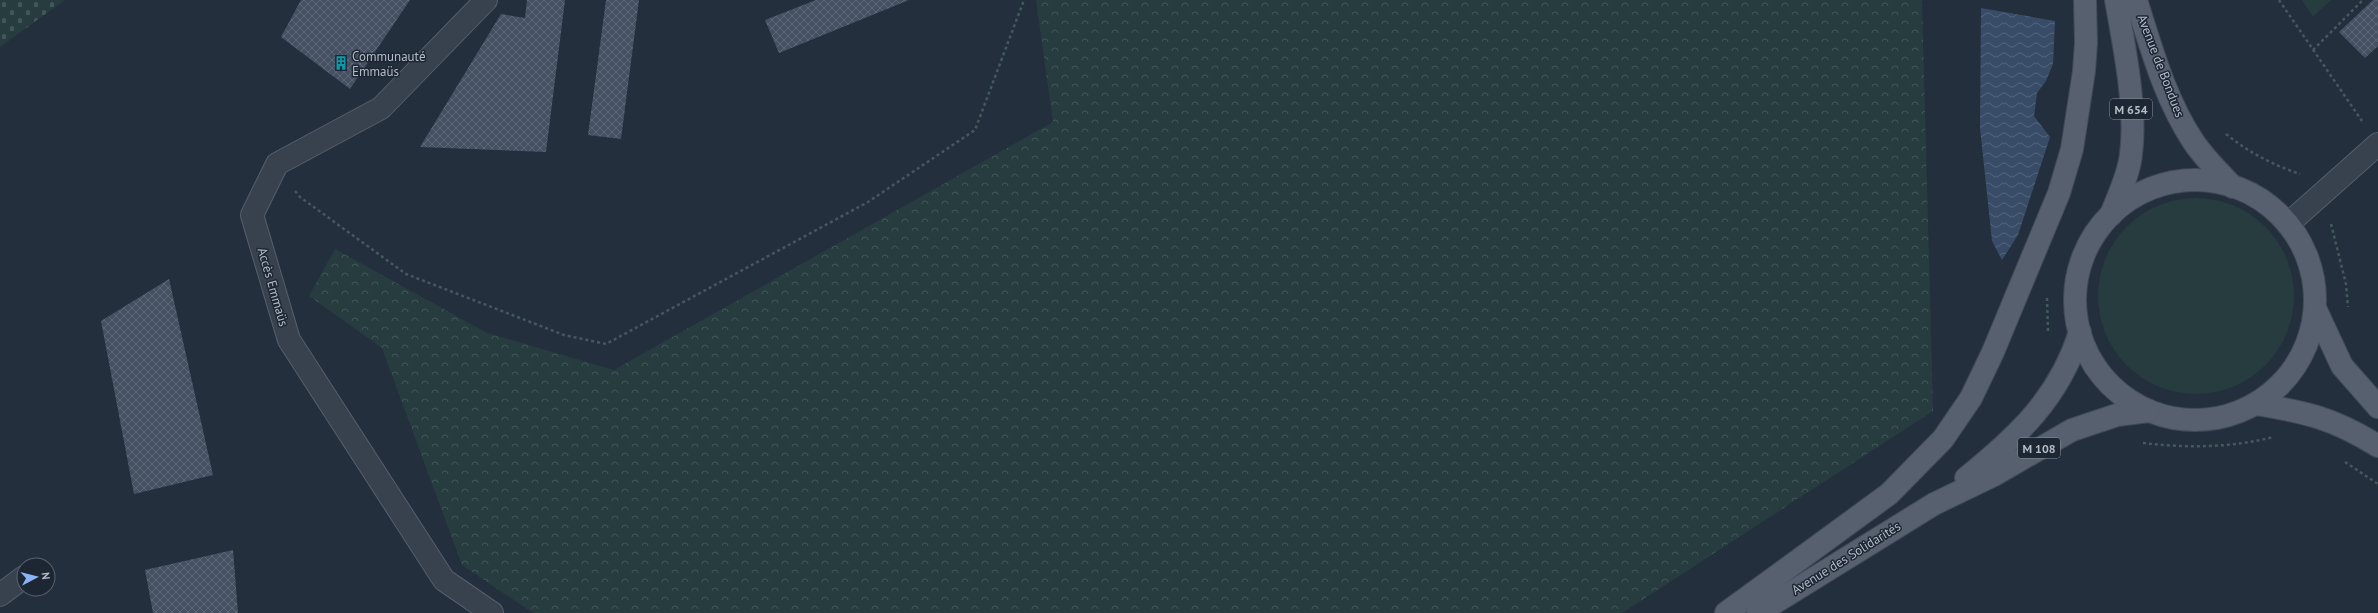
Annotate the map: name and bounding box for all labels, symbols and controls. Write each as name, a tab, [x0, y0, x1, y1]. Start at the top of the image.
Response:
street label: Avenue de Bondues	[2134, 12, 2188, 120]
place label: Communauté Emmaüs	[352, 48, 426, 80]
building icon: Communauté Emmaüs	[333, 55, 349, 71]
road number: M 654	[2110, 99, 2152, 119]
street label: Accès Emmaüs	[254, 246, 292, 328]
road number: M 108	[2018, 438, 2060, 458]
street label: Avenue des Solidarités	[1788, 518, 1904, 598]
north arrow	[16, 557, 56, 597]
text: N	[39, 571, 53, 580]

